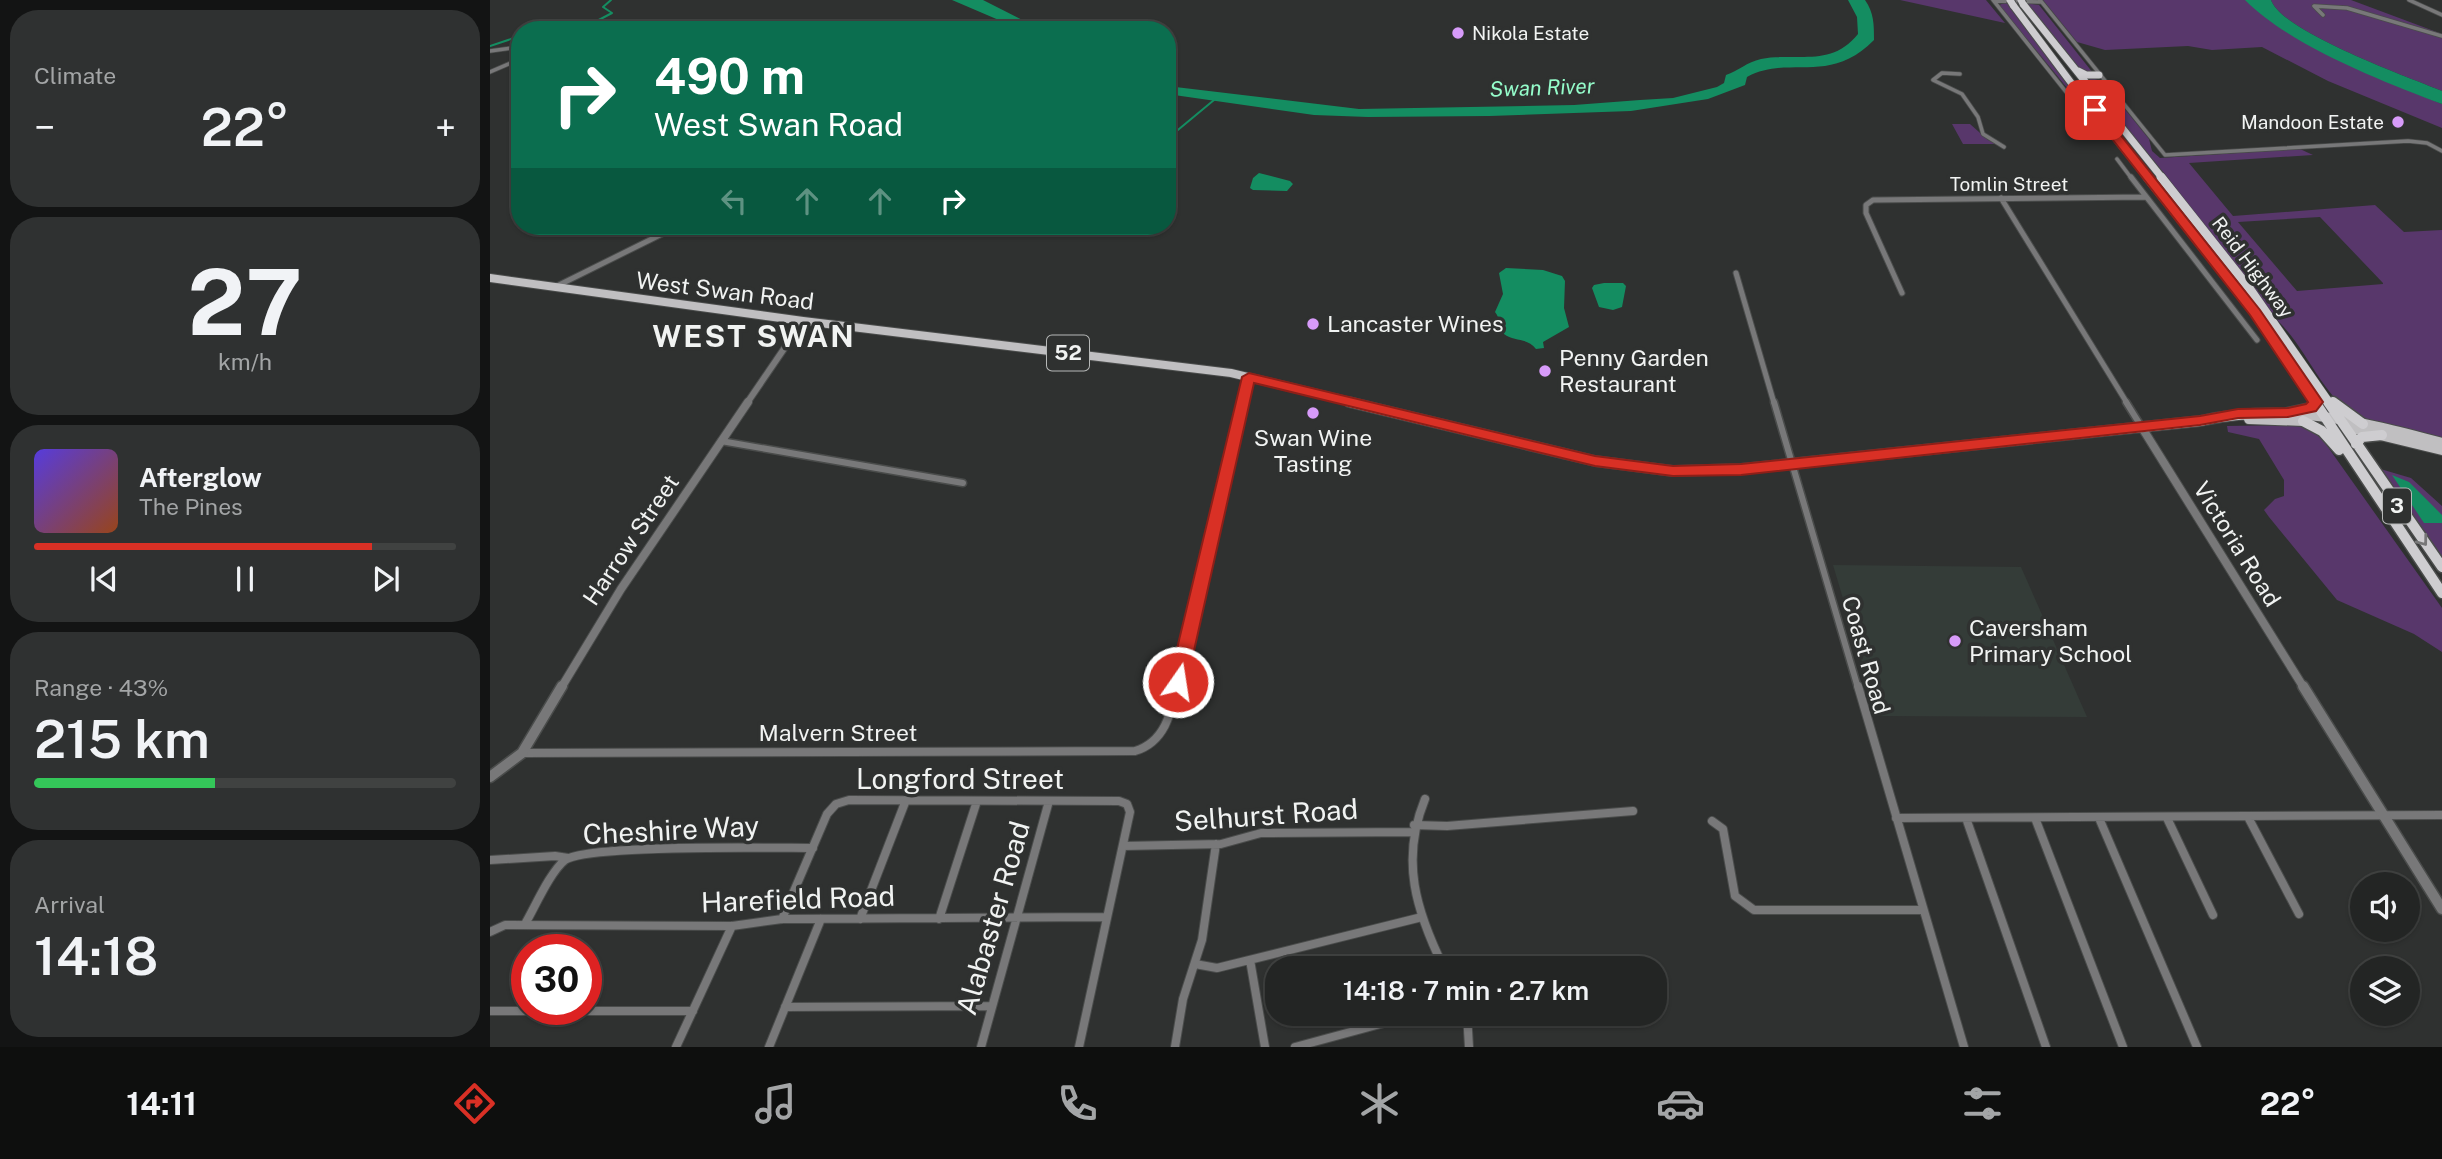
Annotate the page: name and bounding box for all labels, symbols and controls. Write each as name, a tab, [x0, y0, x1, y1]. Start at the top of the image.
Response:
place label: Nikola Estate	[1472, 22, 1589, 44]
marker: Nikola Estate	[1450, 25, 1466, 41]
text: 490 m	[654, 47, 805, 105]
icon: right	[539, 49, 630, 140]
text: Climate	[34, 62, 116, 89]
water label: Swan River	[1489, 73, 1596, 102]
pin	[2065, 80, 2125, 140]
icon: arrive	[2076, 91, 2114, 129]
text: 22°	[201, 97, 289, 158]
text: −	[34, 105, 55, 150]
text: +	[435, 105, 456, 150]
text: West Swan Road	[654, 106, 903, 143]
place label: Mandoon Estate	[2241, 111, 2384, 133]
marker: Mandoon Estate	[2390, 114, 2406, 130]
street label: Tomlin Street	[1950, 173, 2068, 195]
icon: left	[715, 182, 753, 220]
icon: ahead	[788, 182, 826, 220]
icon: ahead	[861, 182, 899, 220]
icon: right	[934, 182, 972, 220]
street label: Reid Highway	[2208, 212, 2298, 322]
text: 27	[188, 249, 302, 355]
street label: West Swan Road	[635, 266, 816, 315]
place label: Lancaster Wines	[1327, 310, 1504, 337]
marker: Lancaster Wines	[1305, 316, 1321, 332]
district label: WEST SWAN	[652, 318, 856, 354]
road number: 52	[1047, 336, 1089, 370]
place label: Penny Garden Restaurant	[1559, 344, 1709, 397]
text: km/h	[218, 348, 272, 375]
marker: Penny Garden Restaurant	[1537, 363, 1553, 379]
marker: Swan Wine Tasting	[1305, 405, 1321, 421]
place label: Swan Wine Tasting	[1254, 424, 1372, 477]
text: Afterglow	[139, 462, 262, 493]
street label: Harrow Street	[577, 469, 684, 610]
street label: Victoria Road	[2188, 476, 2287, 611]
road number: 3	[2383, 489, 2411, 524]
text: The Pines	[139, 493, 243, 520]
one-way arrow	[2414, 533, 2427, 545]
icon: previous	[85, 560, 123, 598]
icon: pause	[226, 560, 264, 598]
icon: next	[367, 560, 405, 598]
street label: Coast Road	[1837, 593, 1896, 717]
place label: Caversham Primary School	[1969, 614, 2132, 667]
marker: Caversham Primary School	[1947, 633, 1963, 649]
position arrow	[1141, 645, 1215, 719]
text: Range · 43%	[34, 674, 168, 701]
text: 215 km	[34, 709, 210, 770]
street label: Malvern Street	[759, 719, 917, 746]
street label: Longford Street	[856, 762, 1064, 795]
street label: Selhurst Road	[1173, 792, 1359, 837]
street label: Cheshire Way	[582, 808, 760, 851]
street label: Alabaster Road	[949, 817, 1036, 1018]
map controls	[2350, 872, 2420, 1026]
button: sound	[2350, 872, 2420, 942]
street label: Harefield Road	[700, 879, 896, 918]
text: Arrival	[34, 891, 105, 918]
text: 14:18	[34, 926, 158, 987]
speed limit sign: 30	[511, 934, 602, 1025]
button: layers	[2350, 956, 2420, 1026]
text: 14:18 · 7 min · 2.7 km	[1343, 975, 1589, 1006]
icon: directions	[450, 1079, 499, 1128]
icon: music	[751, 1079, 800, 1128]
icon: phone	[1053, 1079, 1102, 1128]
icon: climate	[1355, 1079, 1404, 1128]
icon: car	[1656, 1079, 1705, 1128]
icon: filters	[1958, 1079, 2007, 1128]
text: 14:11	[126, 1085, 197, 1122]
text: 22°	[2260, 1085, 2316, 1122]

